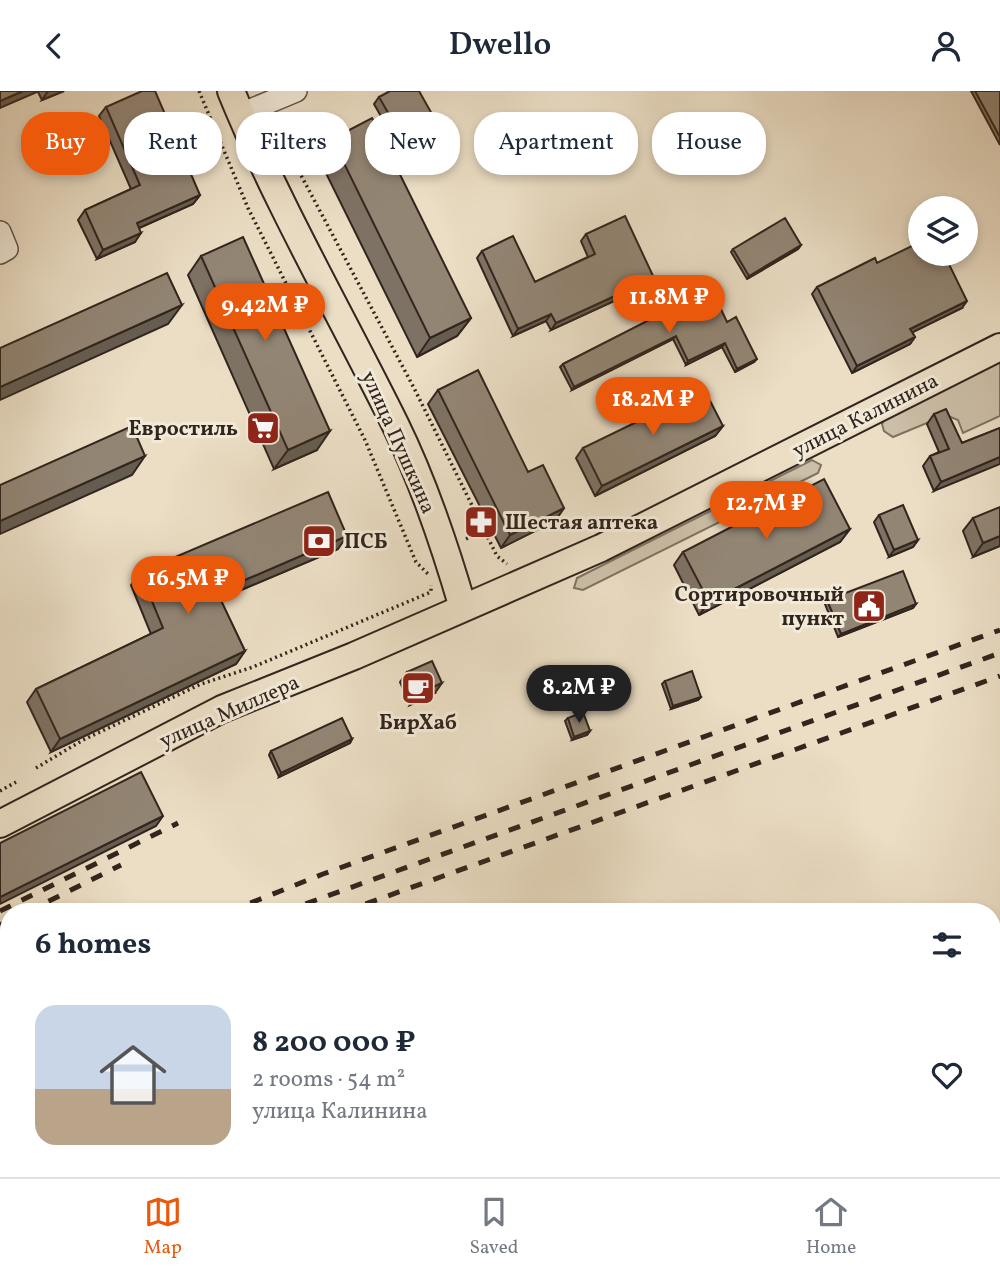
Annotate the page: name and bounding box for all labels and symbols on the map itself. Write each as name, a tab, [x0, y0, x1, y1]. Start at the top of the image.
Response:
pin: 11.8M ₽	[604, 275, 734, 335]
pin: 9.42M ₽	[200, 283, 330, 343]
street label: улица Пушкина	[353, 367, 442, 519]
street label: улица Калинина	[788, 367, 944, 466]
pin: 18.2M ₽	[588, 377, 718, 437]
supermarket icon: Евростиль	[244, 409, 282, 447]
place label: Евростиль	[128, 415, 238, 444]
pin: 12.7M ₽	[701, 482, 831, 541]
pharmacy icon: Шестая аптека	[462, 503, 500, 541]
place label: Шестая аптека	[505, 509, 658, 538]
bank icon: ПСБ	[300, 522, 338, 560]
place label: ПСБ	[344, 528, 388, 557]
pin: 16.5M ₽	[123, 557, 253, 616]
place label: Сортировочный пункт	[675, 581, 844, 634]
public building icon: Сортировочный пункт	[850, 587, 888, 625]
pin: 8.2M ₽	[522, 665, 636, 725]
street label: улица Миллера	[155, 669, 304, 756]
cafe icon: БирХаб	[399, 669, 437, 707]
place label: БирХаб	[379, 709, 457, 738]

